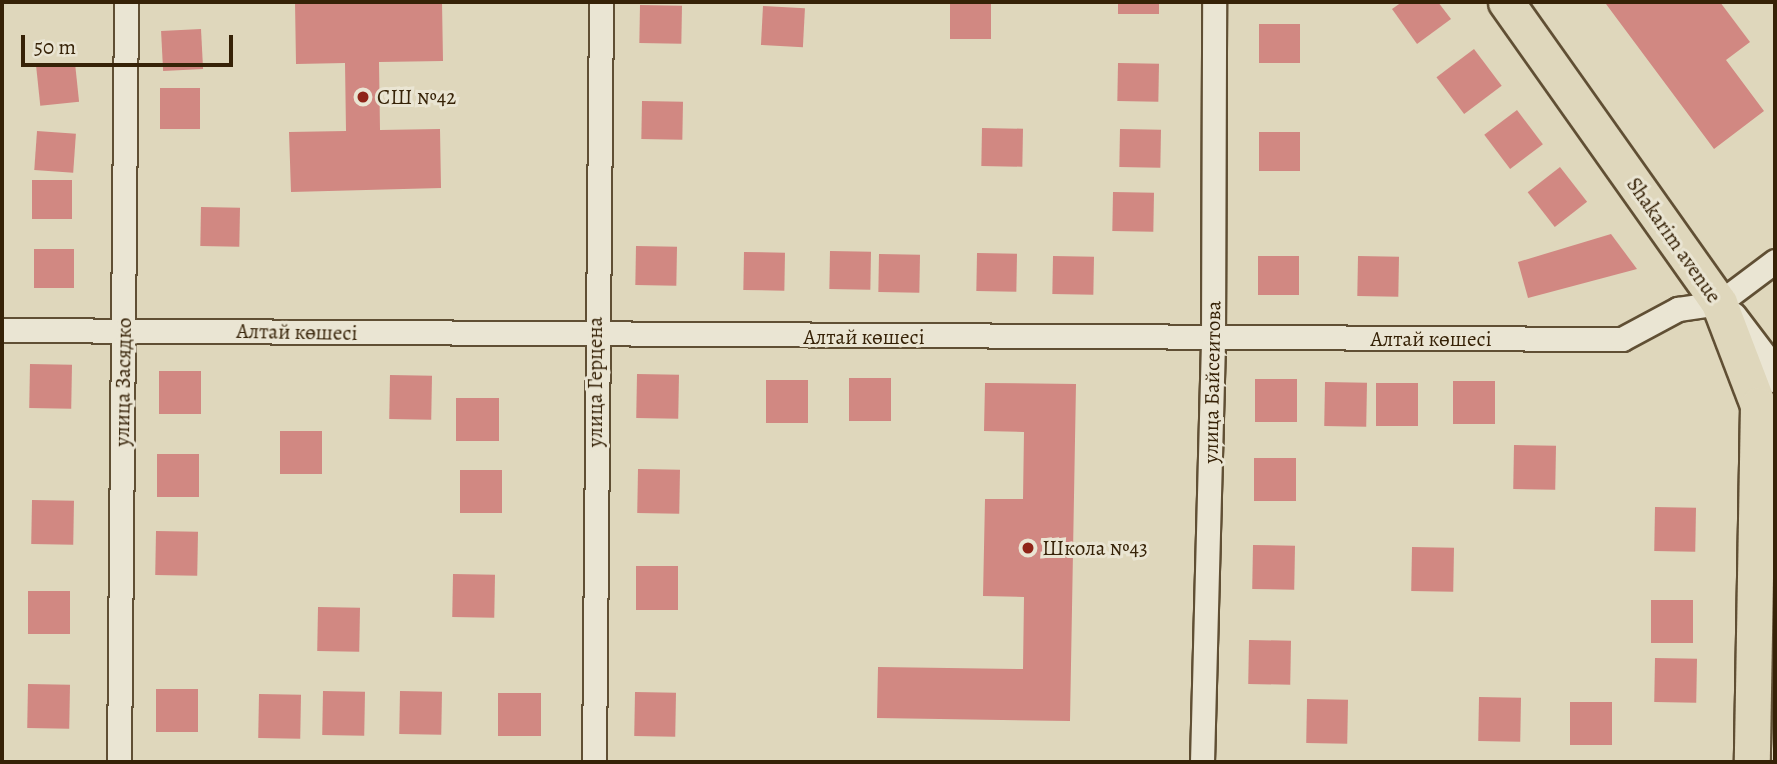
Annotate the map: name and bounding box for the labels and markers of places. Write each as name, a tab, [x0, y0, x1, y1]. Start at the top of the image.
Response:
place label: СШ №42	[377, 84, 456, 110]
marker: СШ №42	[355, 89, 371, 105]
place label: Школа №43	[1042, 535, 1148, 561]
marker: Школа №43	[1020, 540, 1036, 556]

